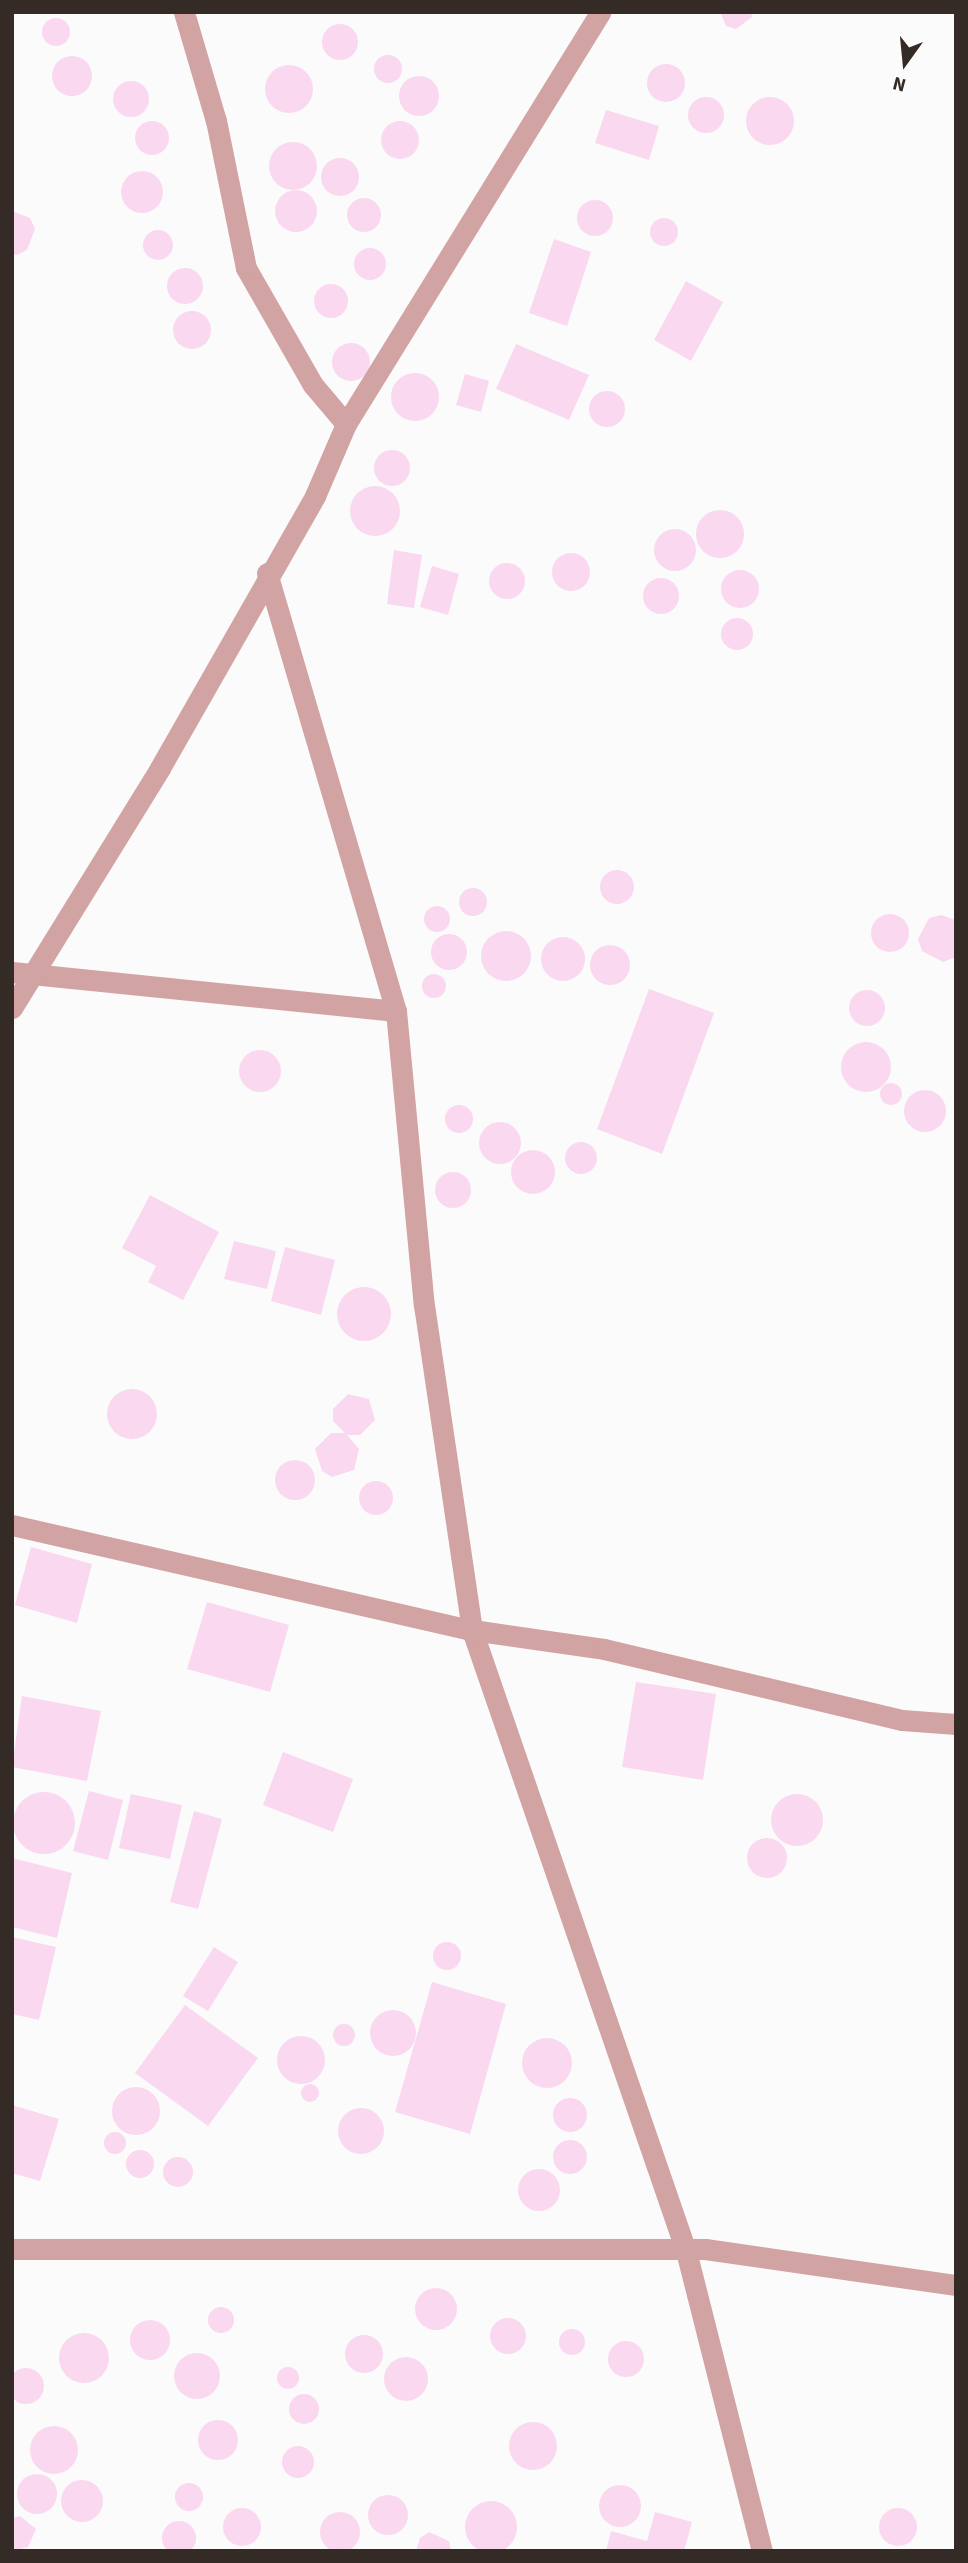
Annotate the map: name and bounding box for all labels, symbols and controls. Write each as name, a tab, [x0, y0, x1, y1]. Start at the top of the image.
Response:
north arrow	[870, 28, 940, 98]
text: N	[890, 69, 909, 98]

